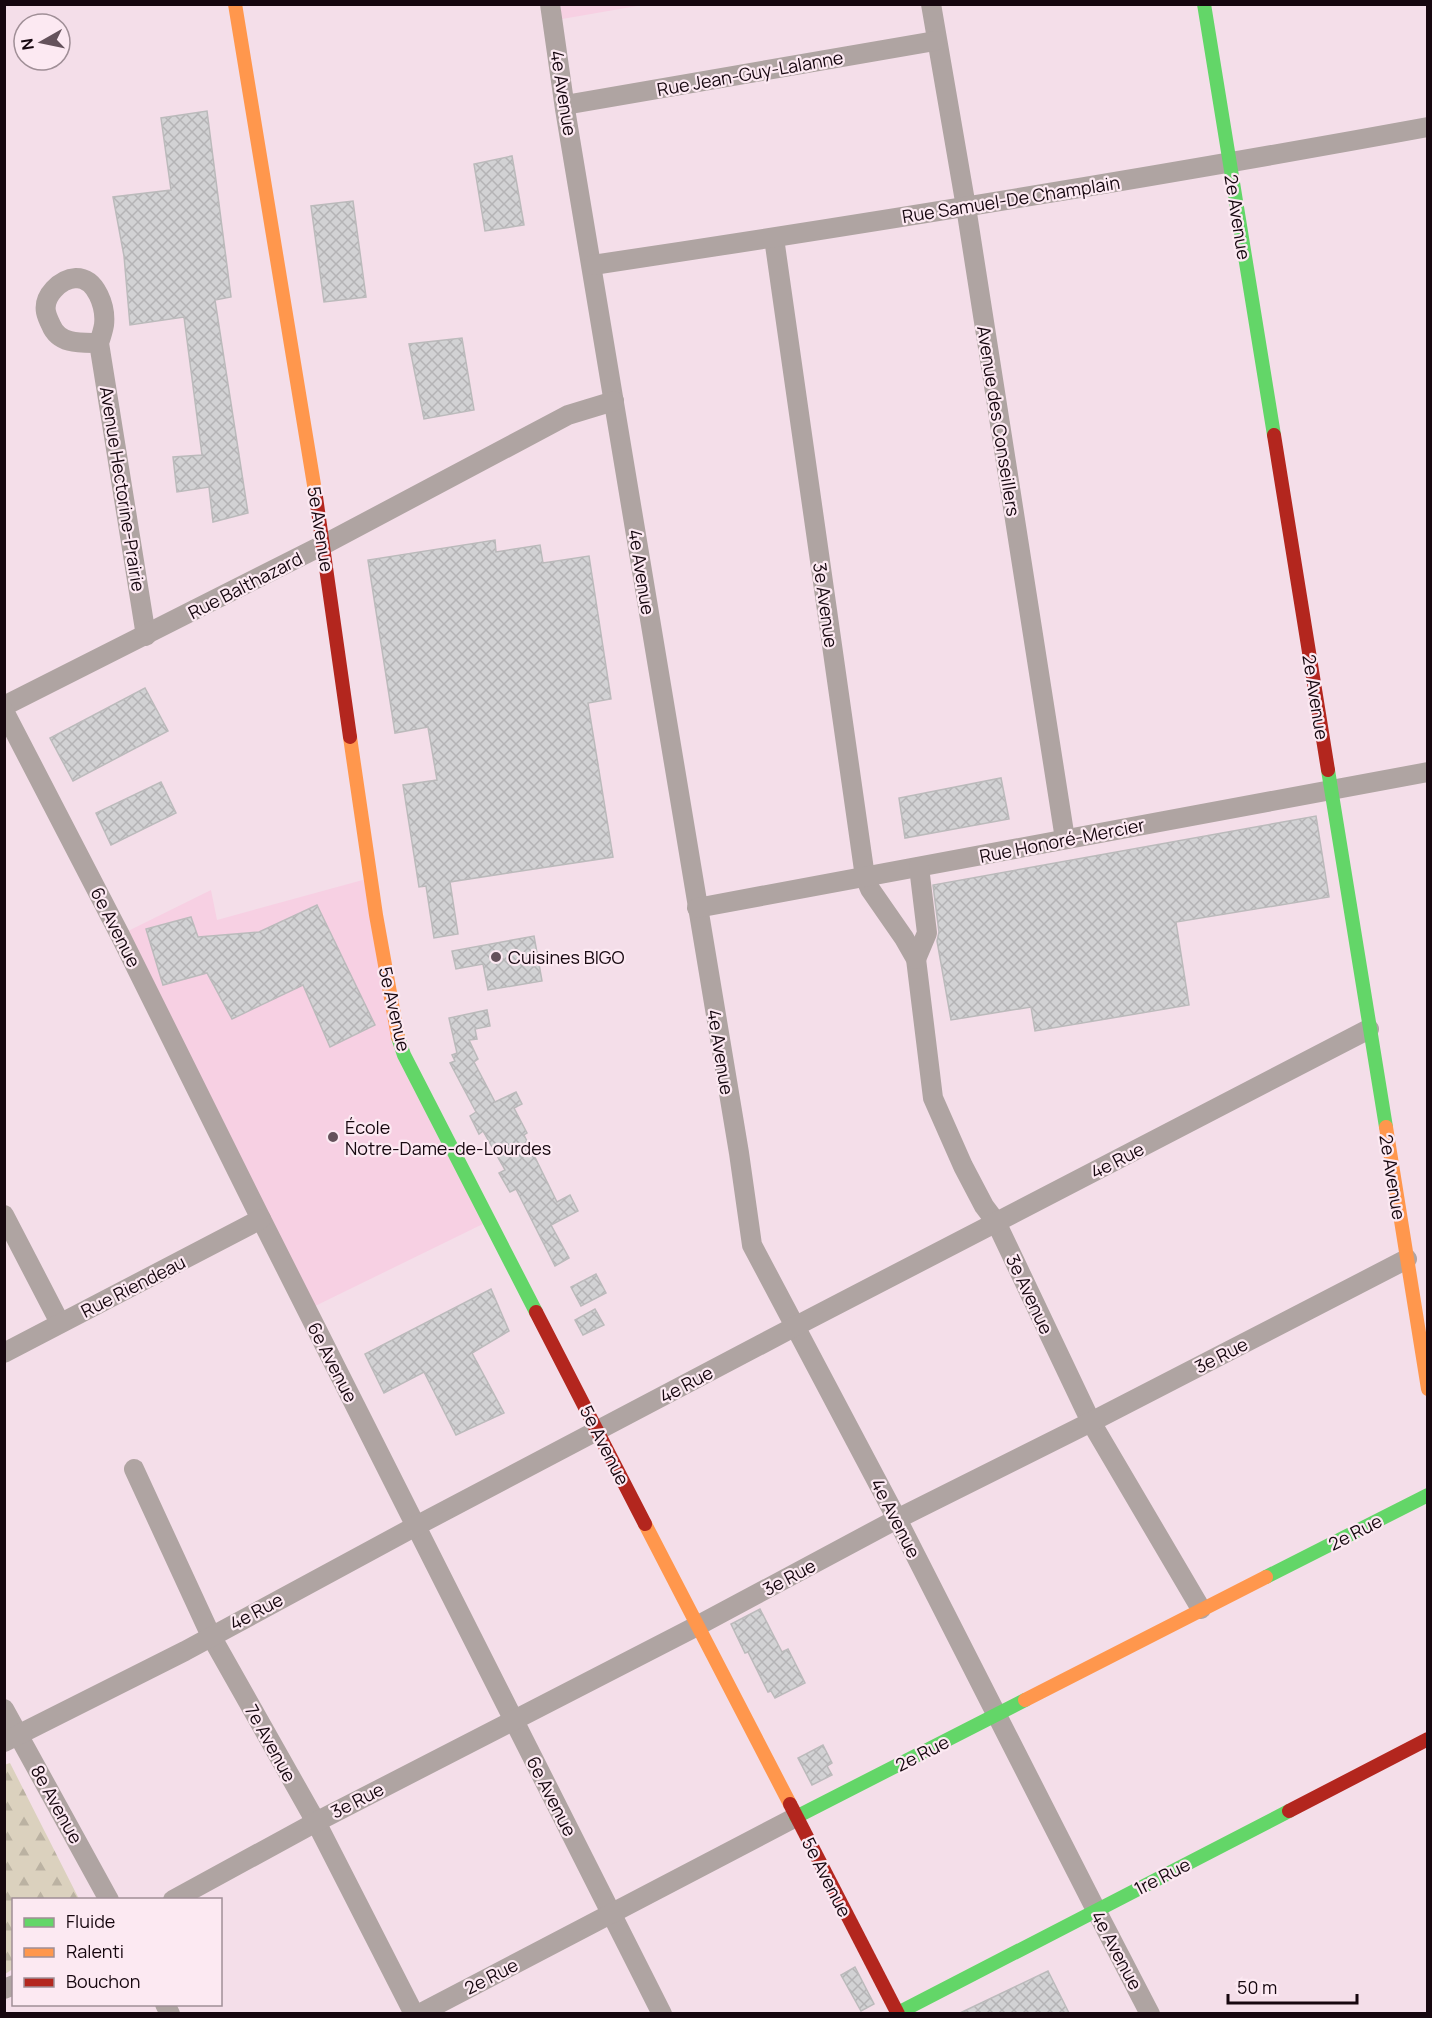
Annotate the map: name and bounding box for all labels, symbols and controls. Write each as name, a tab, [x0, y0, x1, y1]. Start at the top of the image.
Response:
north arrow	[12, 12, 72, 72]
text: N	[15, 37, 39, 52]
street label: Rue Jean-Guy-Lalanne	[655, 45, 845, 101]
street label: 4e Avenue	[545, 48, 583, 138]
street label: Rue Samuel-De Champlain	[900, 170, 1122, 228]
street label: 2e Avenue	[1219, 173, 1257, 261]
street label: Avenue des Conseillers	[972, 324, 1026, 518]
street label: Avenue Hectorine-Prairie	[95, 385, 151, 593]
street label: 5e Avenue	[302, 485, 340, 573]
street label: 4e Avenue	[623, 527, 661, 617]
street label: Rue Balthazard	[184, 546, 306, 624]
street label: 3e Avenue	[808, 561, 844, 649]
street label: 2e Avenue	[1297, 653, 1335, 741]
street label: Rue Honoré-Mercier	[977, 812, 1147, 868]
street label: 6e Avenue	[86, 883, 146, 971]
place label: Cuisines BIGO	[508, 945, 625, 969]
marker: Cuisines BIGO	[489, 950, 503, 964]
street label: 5e Avenue	[374, 964, 416, 1054]
street label: 4e Avenue	[702, 1007, 740, 1097]
place label: École Notre-Dame-de-Lourdes	[345, 1115, 551, 1160]
marker: École Notre-Dame-de-Lourdes	[326, 1130, 340, 1144]
street label: 2e Avenue	[1374, 1133, 1412, 1221]
street label: 4e Rue	[1086, 1136, 1148, 1184]
street label: Rue Riendeau	[77, 1249, 189, 1323]
street label: 3e Avenue	[1001, 1250, 1059, 1338]
street label: 6e Avenue	[303, 1318, 363, 1406]
street label: 3e Rue	[1190, 1331, 1252, 1379]
street label: 4e Rue	[655, 1360, 717, 1408]
street label: 5e Avenue	[575, 1401, 635, 1489]
street label: 4e Avenue	[866, 1474, 926, 1562]
street label: 2e Rue	[1324, 1508, 1386, 1556]
street label: 3e Rue	[758, 1553, 820, 1601]
street label: 4e Rue	[225, 1587, 287, 1635]
street label: 7e Avenue	[240, 1700, 302, 1786]
street label: 2e Rue	[891, 1729, 953, 1777]
street label: 6e Avenue	[522, 1752, 582, 1840]
street label: 8e Avenue	[26, 1760, 88, 1848]
street label: 3e Rue	[326, 1776, 388, 1824]
street label: 5e Avenue	[797, 1833, 857, 1921]
street label: 1re Rue	[1130, 1852, 1194, 1900]
legend	[12, 1898, 222, 2006]
street label: 4e Avenue	[1086, 1906, 1148, 1994]
text: Fluide	[66, 1909, 115, 1933]
text: Ralenti	[66, 1939, 124, 1963]
street label: 2e Rue	[460, 1952, 522, 2000]
scale bar	[1228, 1967, 1357, 2005]
text: Bouchon	[66, 1969, 140, 1993]
text: 50 m	[1237, 1975, 1277, 1999]

